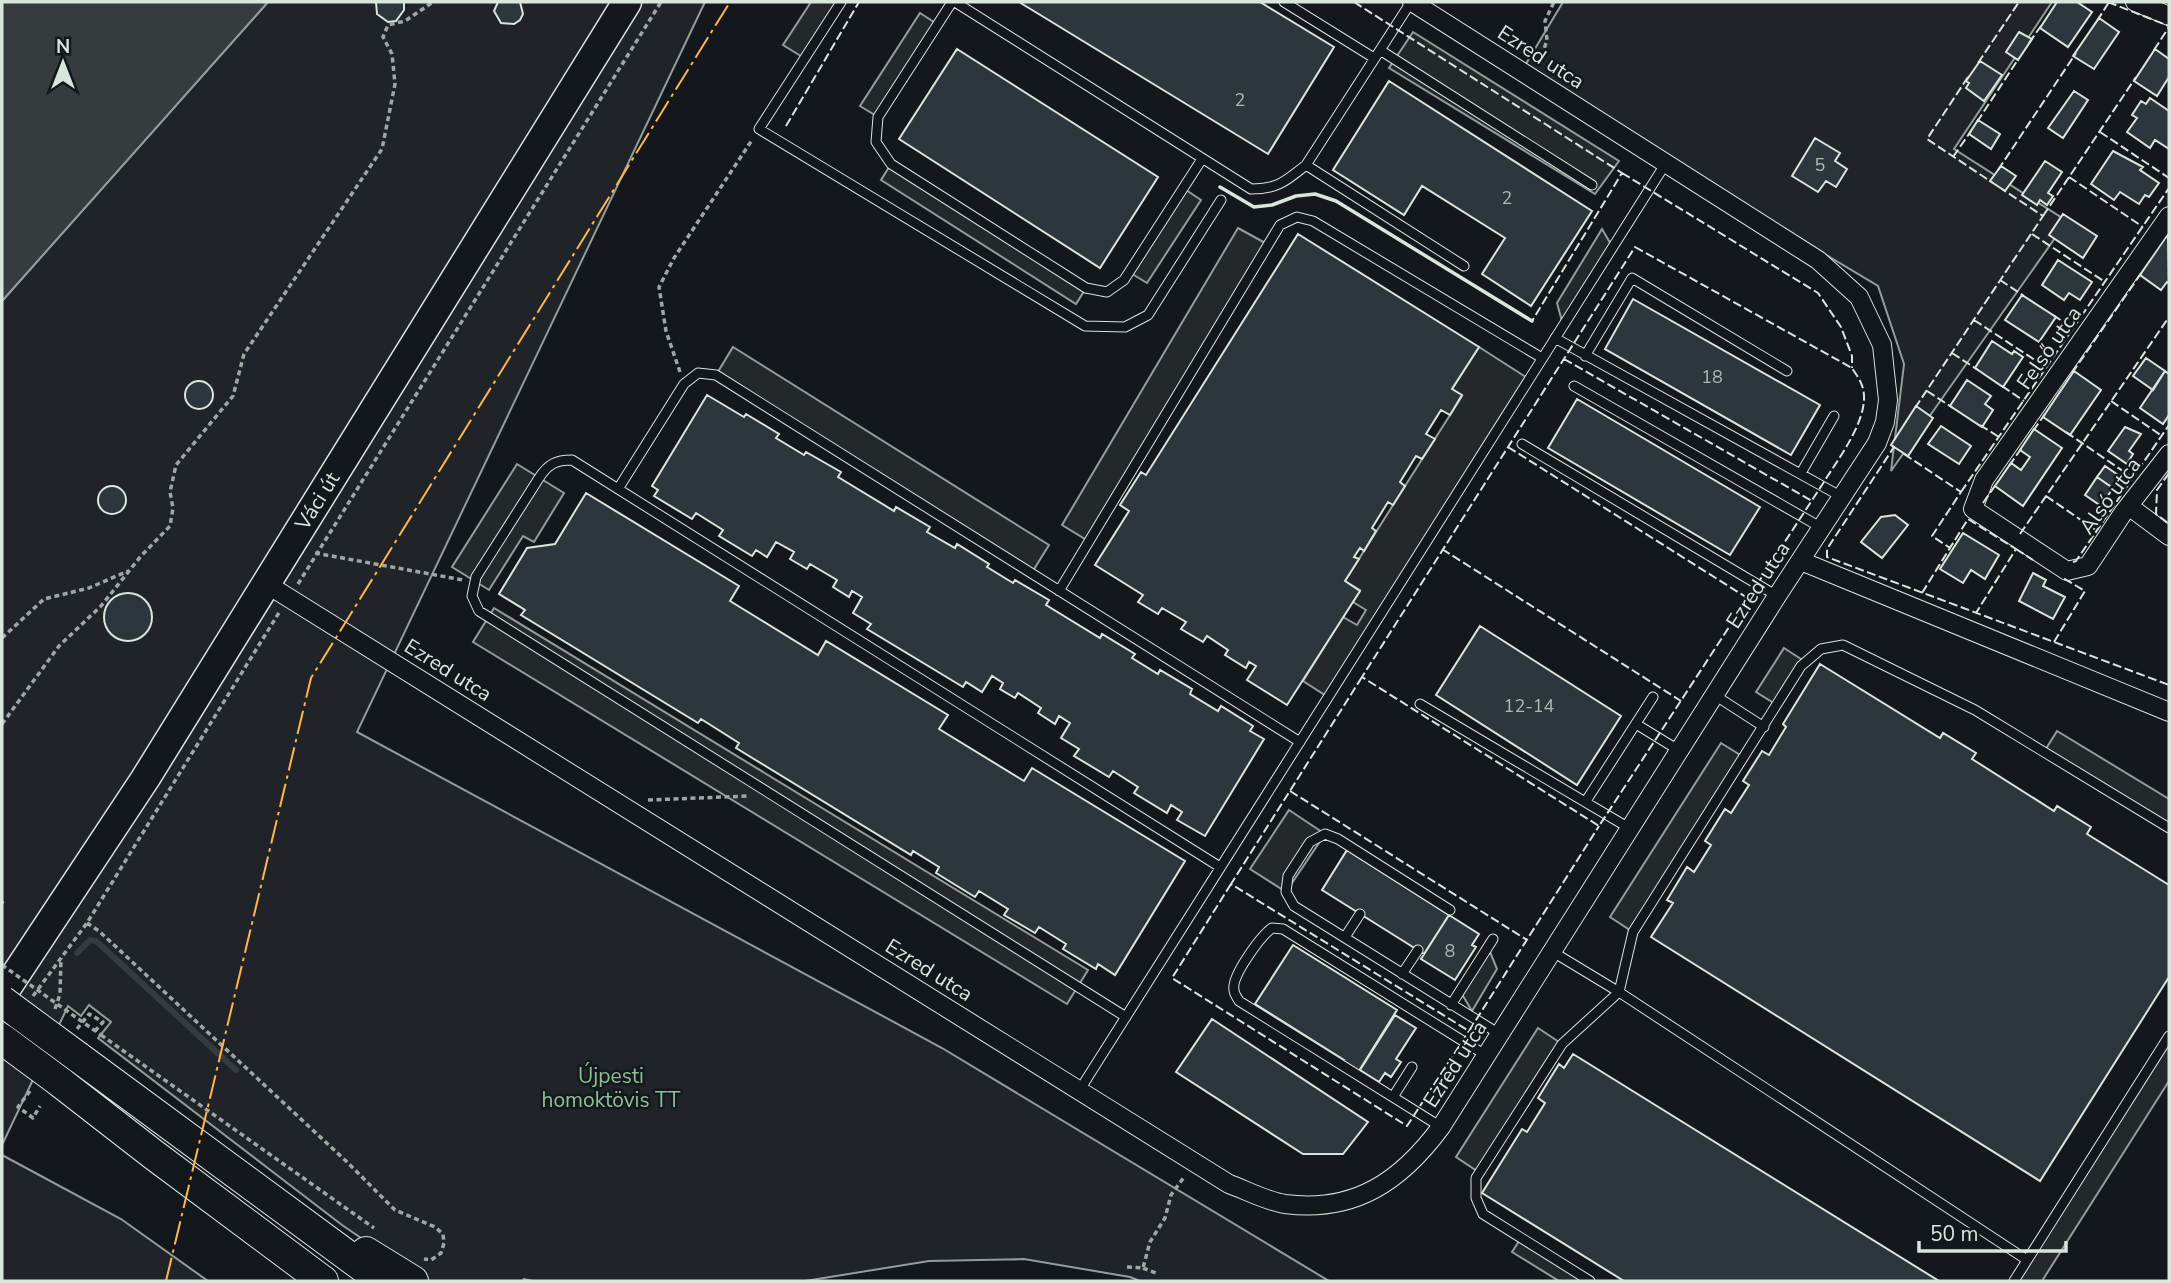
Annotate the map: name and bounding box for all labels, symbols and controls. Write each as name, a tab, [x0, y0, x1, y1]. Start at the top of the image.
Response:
street label: Ezred utca	[1492, 19, 1590, 95]
north arrow	[28, 28, 98, 98]
text: N	[56, 34, 70, 60]
house number: 2	[1235, 88, 1245, 112]
house number: 5	[1815, 153, 1825, 177]
house number: 2	[1502, 186, 1512, 210]
street label: Felső utca	[2010, 301, 2088, 395]
house number: 18	[1701, 365, 1723, 389]
street label: Alsó utca	[2073, 452, 2147, 540]
street label: Váci út	[288, 466, 346, 536]
street label: Ezred utca	[1720, 536, 1796, 634]
street label: Ezred utca	[399, 632, 497, 708]
house number: 12-14	[1504, 694, 1555, 718]
street label: Ezred utca	[880, 932, 978, 1008]
house number: 8	[1445, 939, 1455, 963]
street label: Ezred utca	[1417, 1015, 1493, 1113]
park label: Újpesti homoktövis TT	[542, 1062, 681, 1114]
scale bar	[1919, 1210, 2066, 1254]
text: 50 m	[1930, 1220, 1979, 1248]

